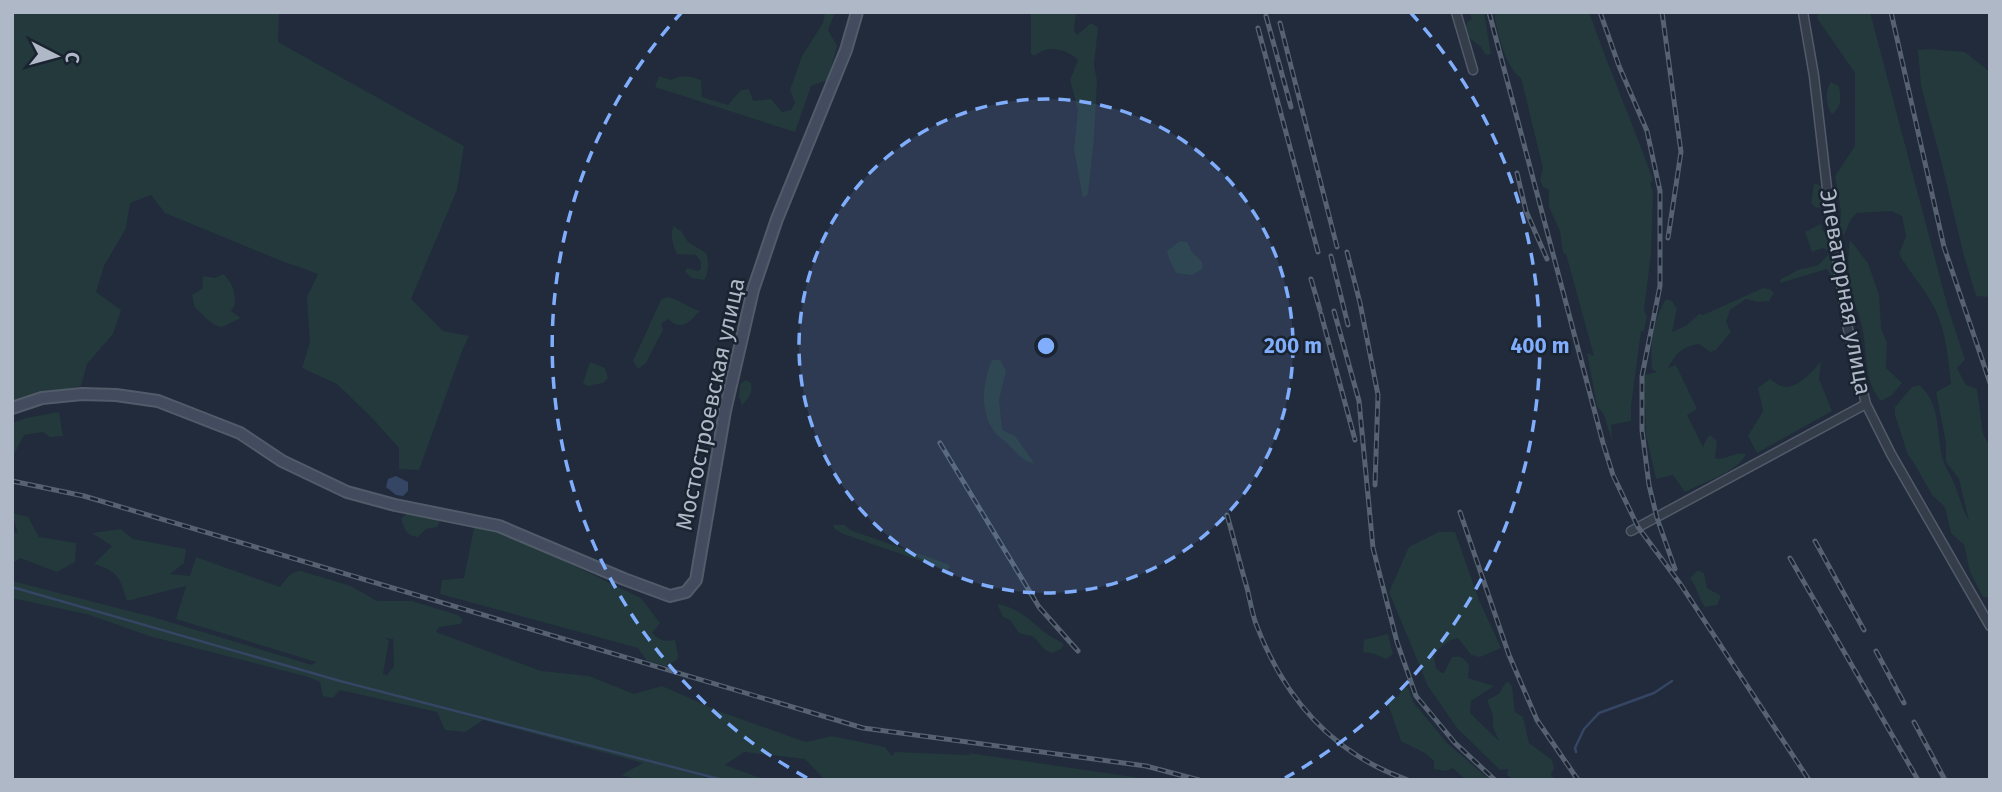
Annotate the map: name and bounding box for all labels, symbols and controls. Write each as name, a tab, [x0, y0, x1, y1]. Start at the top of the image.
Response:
north arrow	[21, 21, 91, 91]
text: С	[60, 51, 84, 64]
street label: Элеваторная улица	[1814, 187, 1878, 397]
street label: Мостостроевская улица	[670, 275, 750, 533]
text: 200 m	[1264, 333, 1322, 359]
text: 400 m	[1510, 333, 1570, 359]
centre of rings	[1034, 334, 1058, 358]

